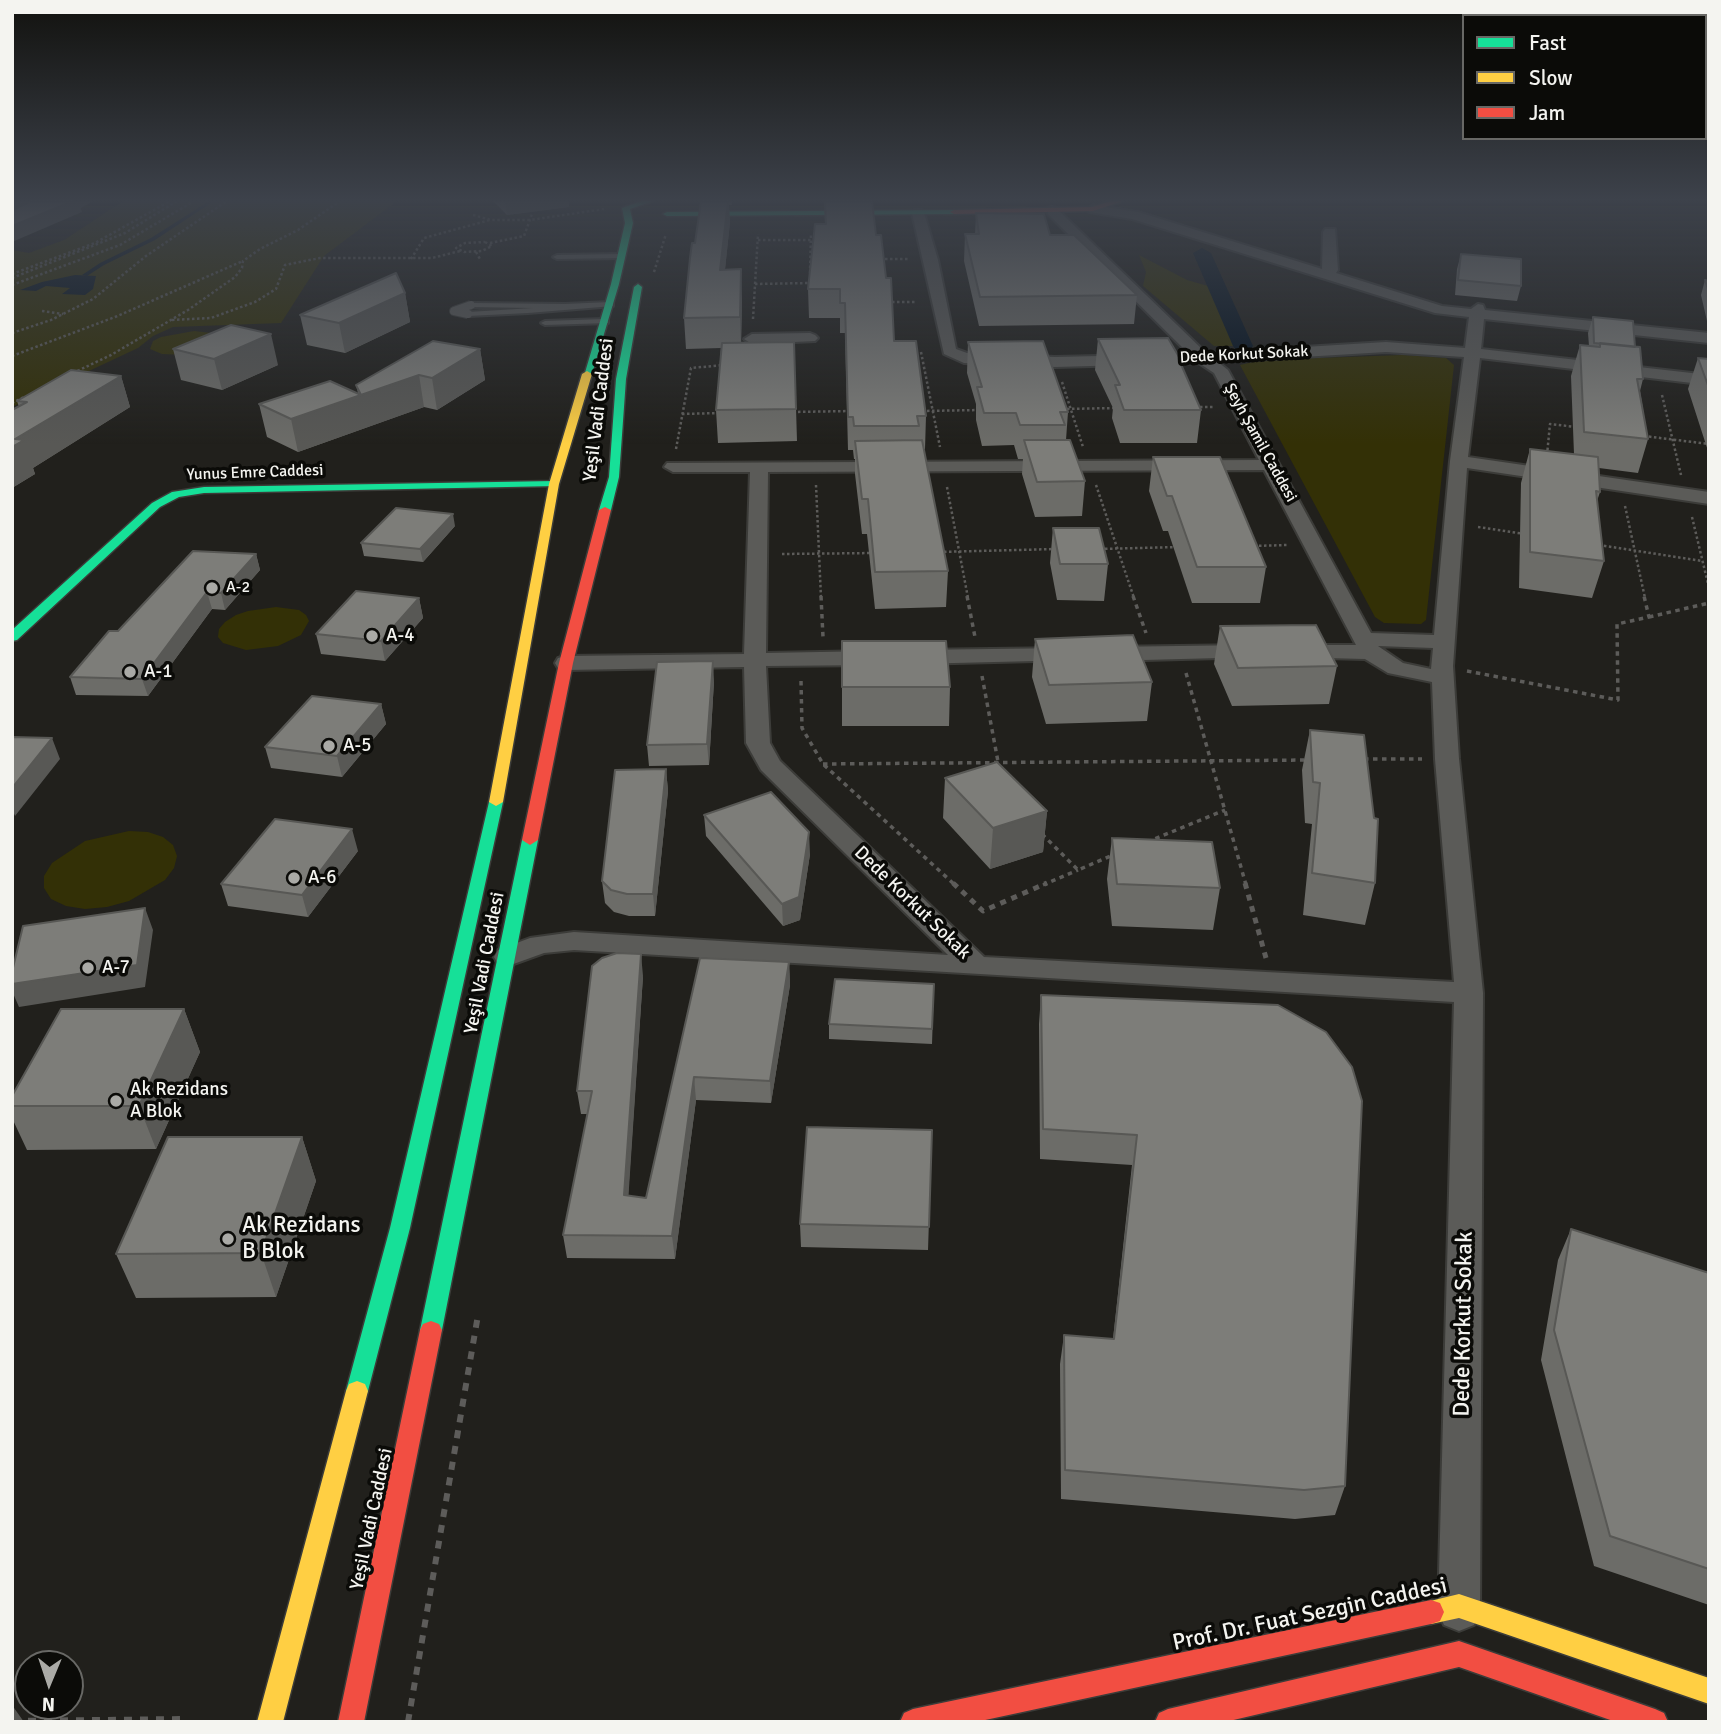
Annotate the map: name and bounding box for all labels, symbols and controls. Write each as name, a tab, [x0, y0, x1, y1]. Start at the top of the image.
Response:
legend	[1462, 14, 1707, 140]
text: Fast	[1529, 30, 1566, 56]
text: Slow	[1529, 65, 1573, 91]
text: Jam	[1529, 100, 1565, 126]
street label: Yeşil Vadi Caddesi	[579, 337, 619, 483]
street label: Dede Korkut Sokak	[1179, 342, 1309, 368]
street label: Şeyh Şamil Caddesi	[1219, 380, 1301, 506]
street label: Yunus Emre Caddesi	[186, 461, 324, 485]
place label: A-2	[226, 578, 250, 598]
marker: A-2	[204, 580, 220, 596]
place label: A-4	[386, 625, 415, 647]
marker: A-4	[364, 628, 380, 644]
place label: A-1	[144, 661, 173, 683]
marker: A-1	[122, 664, 138, 680]
place label: A-5	[343, 735, 372, 757]
marker: A-5	[321, 738, 337, 754]
street label: Dede Korkut Sokak	[849, 842, 975, 964]
place label: A-6	[308, 867, 337, 889]
marker: A-6	[286, 870, 302, 886]
street label: Yeşil Vadi Caddesi	[460, 890, 510, 1036]
place label: A-7	[102, 957, 130, 979]
marker: A-7	[80, 960, 96, 976]
place label: Ak Rezidans A Blok	[130, 1079, 228, 1123]
marker: Ak Rezidans A Blok	[108, 1093, 124, 1109]
place label: Ak Rezidans B Blok	[242, 1212, 361, 1266]
marker: Ak Rezidans B Blok	[220, 1231, 236, 1247]
street label: Dede Korkut Sokak	[1449, 1231, 1479, 1417]
street label: Yeşil Vadi Caddesi	[346, 1446, 398, 1592]
street label: Prof. Dr. Fuat Sezgin Caddesi	[1170, 1572, 1450, 1658]
north arrow	[14, 1650, 84, 1720]
text: N	[41, 1692, 55, 1716]

